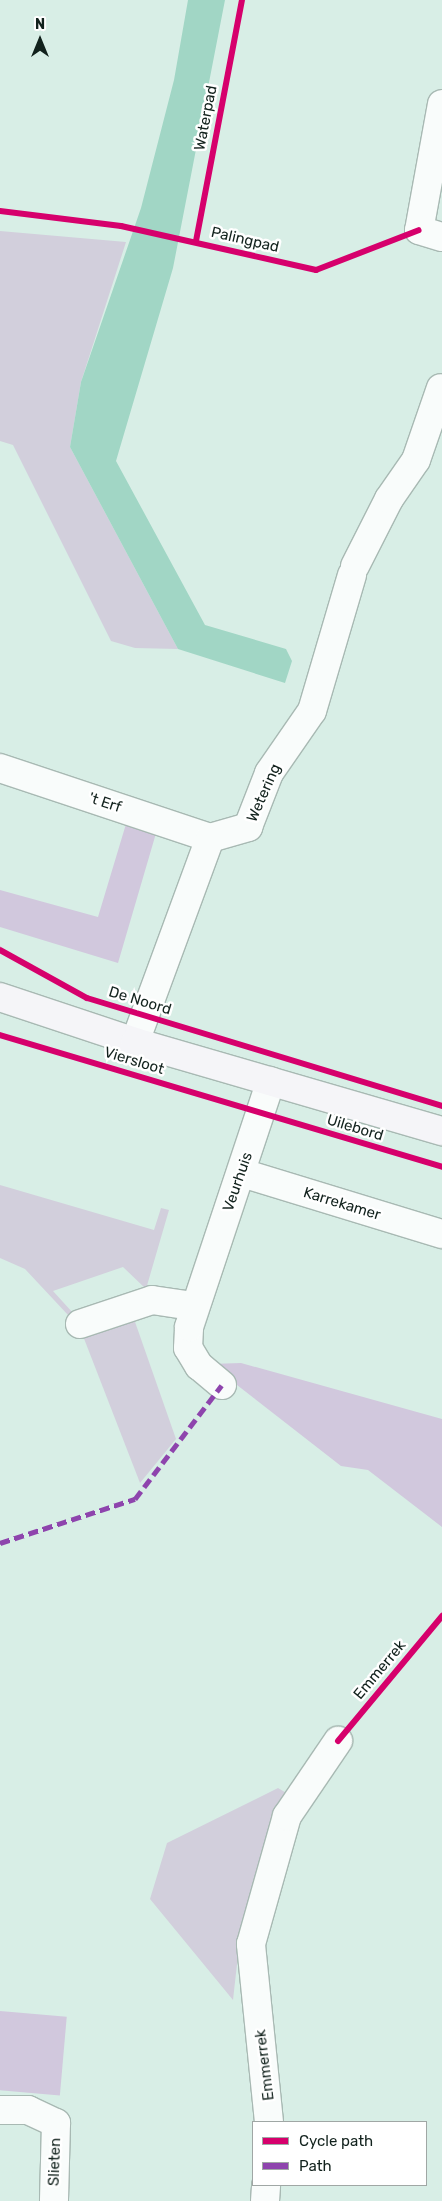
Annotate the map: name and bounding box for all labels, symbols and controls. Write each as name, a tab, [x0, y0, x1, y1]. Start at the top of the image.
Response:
north arrow	[15, 15, 65, 65]
text: N	[35, 16, 45, 33]
street label: Waterpad	[191, 84, 221, 152]
street label: Palingpad	[209, 223, 281, 257]
street label: Wetering	[243, 761, 285, 825]
street label: 't Erf	[86, 789, 124, 817]
street label: De Noord	[107, 983, 173, 1019]
street label: Viersloot	[102, 1043, 166, 1079]
street label: Uilebord	[325, 1111, 385, 1145]
street label: Veurhuis	[219, 1150, 257, 1214]
street label: Karrekamer	[301, 1184, 383, 1224]
street label: Emmerrek	[350, 1637, 410, 1703]
street label: Emmerrek	[252, 2028, 278, 2102]
legend	[252, 2121, 427, 2186]
text: Cycle path	[299, 2132, 373, 2150]
street label: Slieten	[45, 2138, 65, 2186]
text: Path	[299, 2157, 332, 2175]

